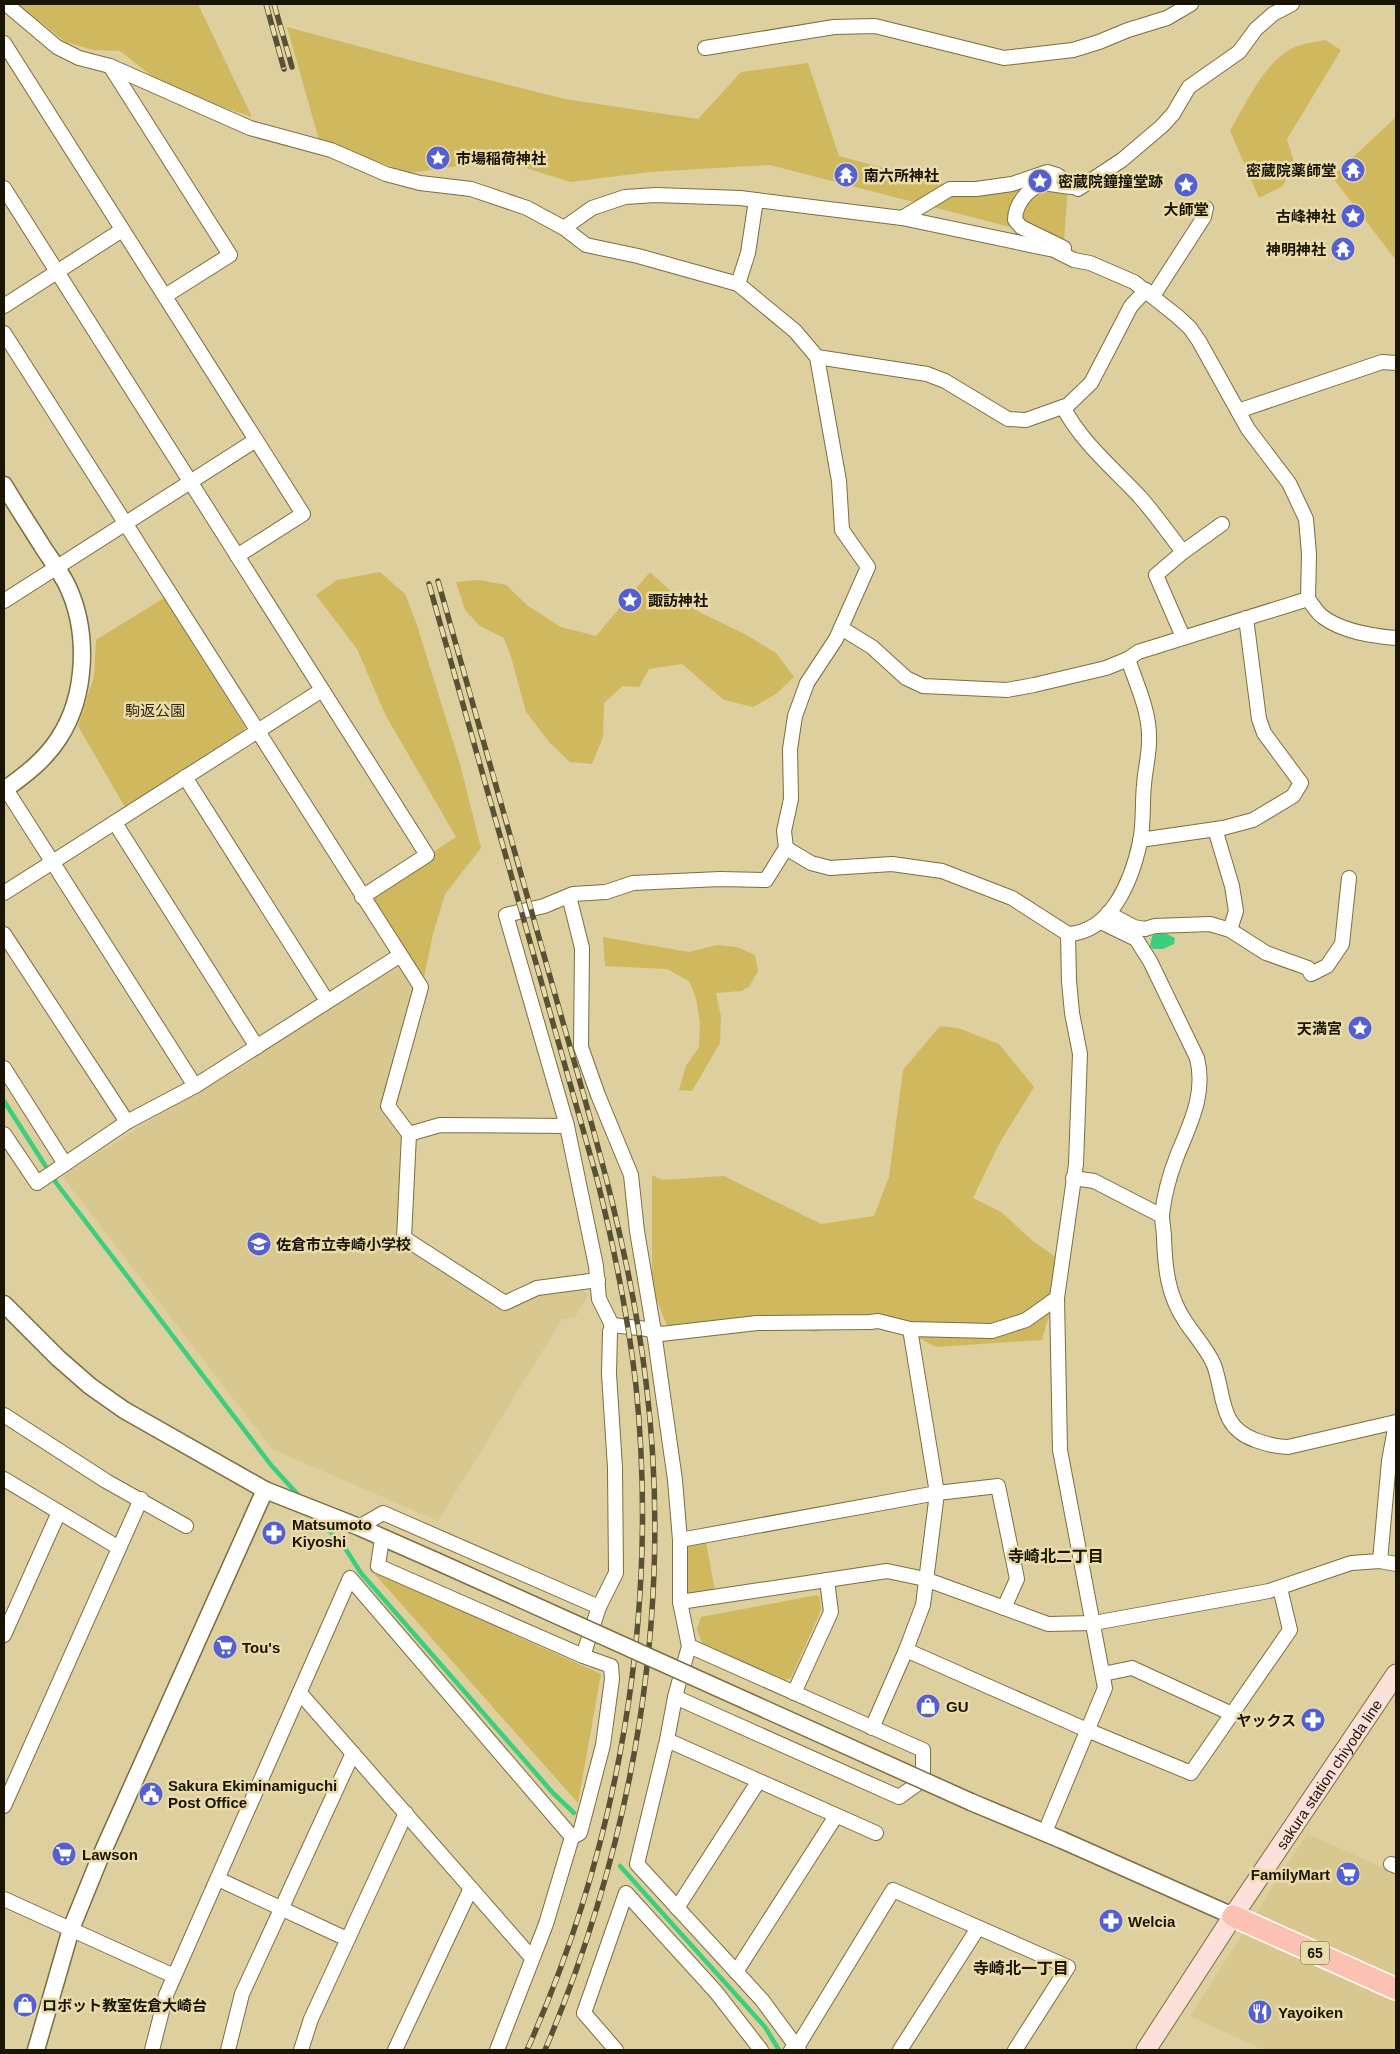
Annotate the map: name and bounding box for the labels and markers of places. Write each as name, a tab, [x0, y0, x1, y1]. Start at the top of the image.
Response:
place icon: 市場稲荷神社	[425, 145, 451, 171]
place label: 市場稲荷神社	[456, 150, 546, 167]
temple icon: 密蔵院薬師堂	[1340, 157, 1366, 183]
temple icon: 南六所神社	[833, 162, 859, 188]
place label: 密蔵院薬師堂	[1246, 162, 1336, 179]
place label: 南六所神社	[864, 167, 939, 184]
place icon: 密蔵院鐘撞堂跡	[1027, 168, 1053, 194]
place icon: 大師堂	[1173, 172, 1199, 198]
place label: 密蔵院鐘撞堂跡	[1058, 173, 1163, 190]
place label: 大師堂	[1163, 201, 1209, 218]
place icon: 古峰神社	[1340, 203, 1366, 229]
place label: 古峰神社	[1276, 208, 1336, 225]
temple icon: 神明神社	[1330, 236, 1356, 262]
place label: 神明神社	[1265, 241, 1326, 258]
place icon: 諏訪神社	[617, 587, 643, 613]
place label: 諏訪神社	[648, 592, 708, 609]
place icon: 天満宮	[1347, 1015, 1373, 1041]
place label: 天満宮	[1297, 1020, 1342, 1037]
school or university icon: 佐倉市立寺崎小学校	[246, 1231, 272, 1257]
place label: 佐倉市立寺崎小学校	[276, 1236, 411, 1253]
place label: Matsumoto Kiyoshi	[292, 1516, 372, 1550]
pharmacy icon: Matsumoto Kiyoshi	[261, 1520, 287, 1546]
supermarket icon: Tou's	[212, 1634, 238, 1660]
place label: Tou's	[242, 1639, 280, 1656]
shop icon: GU	[915, 1693, 941, 1719]
place label: GU	[946, 1698, 969, 1715]
pharmacy icon: ヤックス	[1300, 1707, 1326, 1733]
place label: ヤックス	[1236, 1712, 1296, 1729]
place label: Sakura Ekiminamiguchi Post Office	[168, 1777, 337, 1811]
public building icon: Sakura Ekiminamiguchi Post Office	[138, 1781, 164, 1807]
supermarket icon: Lawson	[51, 1841, 77, 1867]
place label: Lawson	[82, 1846, 138, 1863]
supermarket icon: FamilyMart	[1335, 1861, 1361, 1887]
place label: FamilyMart	[1251, 1866, 1330, 1883]
pharmacy icon: Welcia	[1098, 1908, 1124, 1934]
place label: Welcia	[1128, 1913, 1176, 1930]
shop icon: ロボット教室佐倉大崎台	[12, 1992, 38, 2018]
place label: ロボット教室佐倉大崎台	[42, 1997, 207, 2014]
restaurant icon: Yayoiken	[1247, 1999, 1273, 2025]
place label: Yayoiken	[1278, 2004, 1343, 2021]

